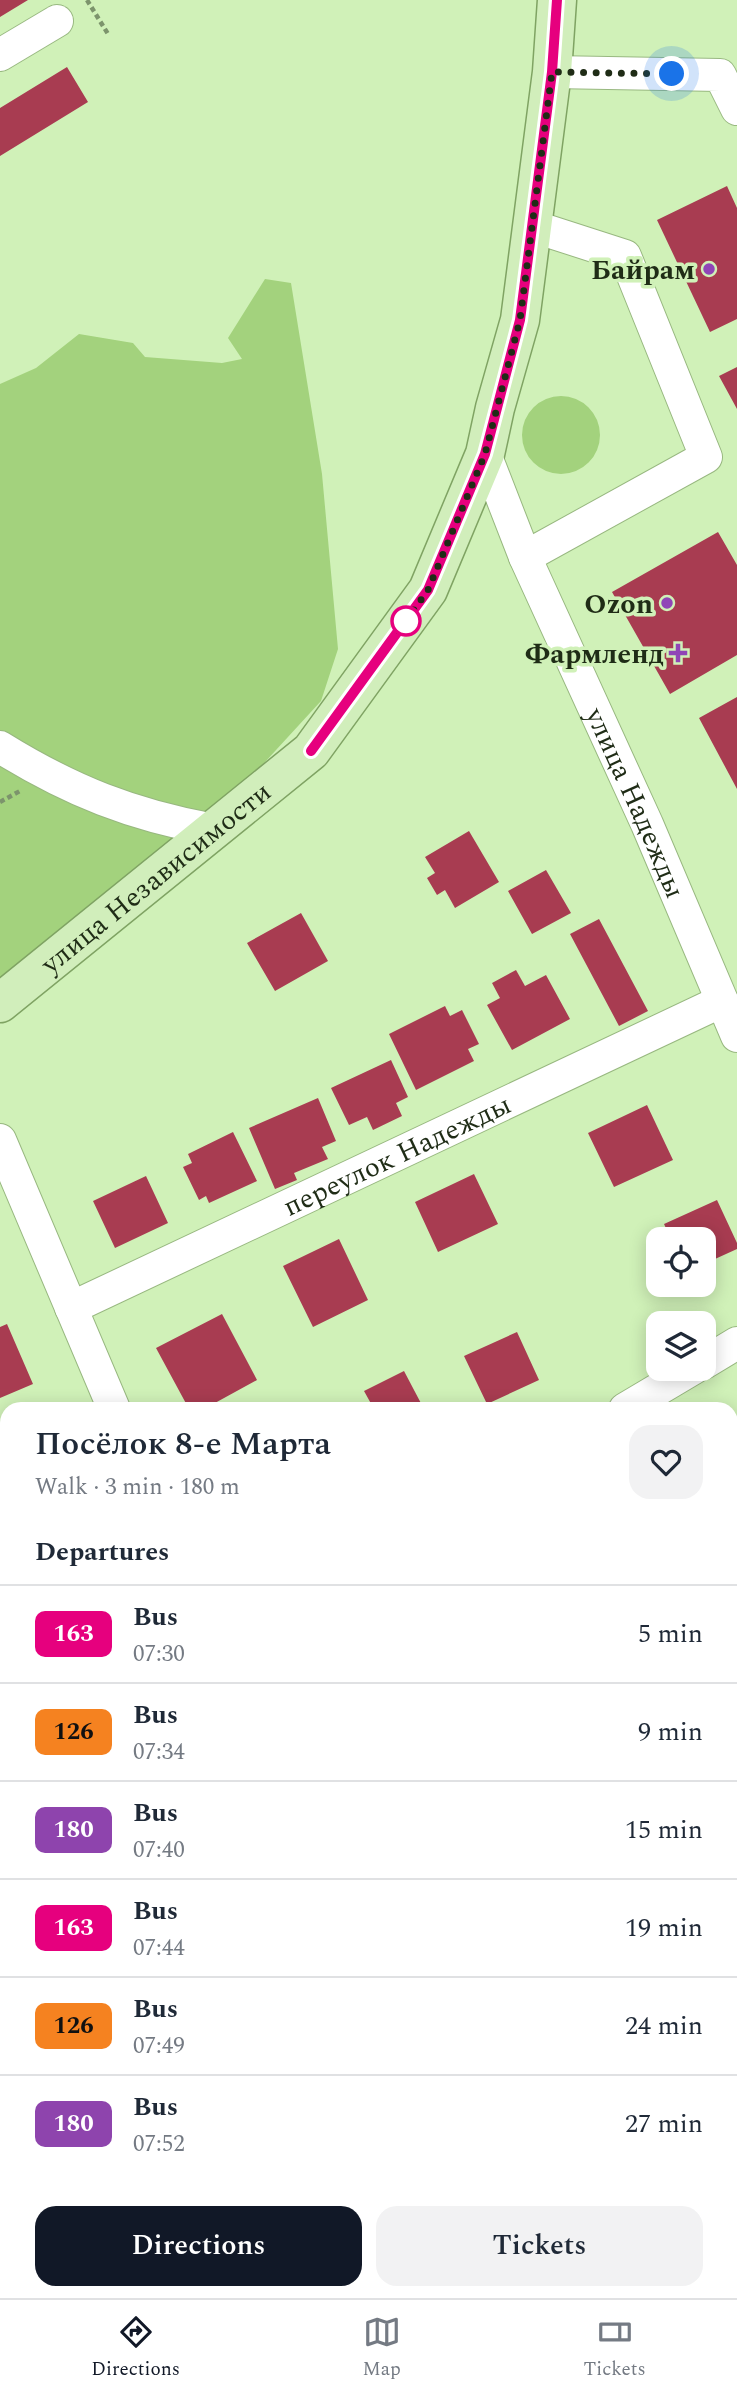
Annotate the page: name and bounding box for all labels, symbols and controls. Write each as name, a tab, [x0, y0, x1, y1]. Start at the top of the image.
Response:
your location	[654, 56, 689, 91]
place label: Байрам	[591, 249, 695, 292]
marker: Байрам	[701, 261, 717, 277]
place label: Ozon	[584, 583, 653, 626]
marker: Ozon	[659, 595, 675, 611]
unlabelled marker	[391, 606, 421, 636]
place label: Фармленд	[525, 633, 664, 676]
marker: Фармленд	[670, 645, 686, 661]
street label: улица Надежды	[573, 700, 696, 905]
street label: улица Независимости	[31, 772, 281, 986]
street label: переулок Надежды	[276, 1083, 519, 1228]
map controls	[646, 1227, 716, 1381]
button: locate	[646, 1227, 716, 1297]
button: layers	[646, 1311, 716, 1381]
text: Посёлок 8-е Марта	[35, 1419, 331, 1469]
button: heart	[629, 1425, 703, 1499]
text: Walk · 3 min · 180 m	[35, 1470, 240, 1505]
text: Departures	[35, 1532, 169, 1572]
text: Bus	[133, 1597, 178, 1637]
text: 5 min	[638, 1614, 703, 1654]
text: 163	[53, 1616, 94, 1652]
text: 07:30	[133, 1637, 185, 1672]
text: Bus	[133, 1695, 178, 1735]
text: 9 min	[638, 1712, 703, 1752]
text: 126	[53, 1714, 94, 1750]
text: 07:34	[133, 1735, 185, 1770]
text: Bus	[133, 1793, 178, 1833]
text: 15 min	[625, 1810, 703, 1850]
text: 180	[53, 1812, 94, 1848]
text: 07:40	[133, 1833, 185, 1868]
text: Bus	[133, 1891, 178, 1931]
text: 19 min	[625, 1908, 703, 1948]
text: 163	[53, 1910, 94, 1946]
text: 07:44	[133, 1931, 185, 1966]
text: Bus	[133, 1989, 178, 2029]
text: 24 min	[625, 2006, 703, 2046]
text: 126	[53, 2008, 94, 2044]
text: 07:49	[133, 2029, 185, 2064]
text: Bus	[133, 2087, 178, 2127]
text: 27 min	[625, 2104, 703, 2144]
text: 180	[53, 2106, 94, 2142]
text: 07:52	[133, 2127, 185, 2162]
button: Directions	[35, 2206, 362, 2286]
button: Tickets	[376, 2206, 703, 2286]
tab: Directions	[91, 2313, 180, 2384]
tab: Map	[363, 2313, 401, 2384]
tab: Tickets	[583, 2313, 646, 2384]

